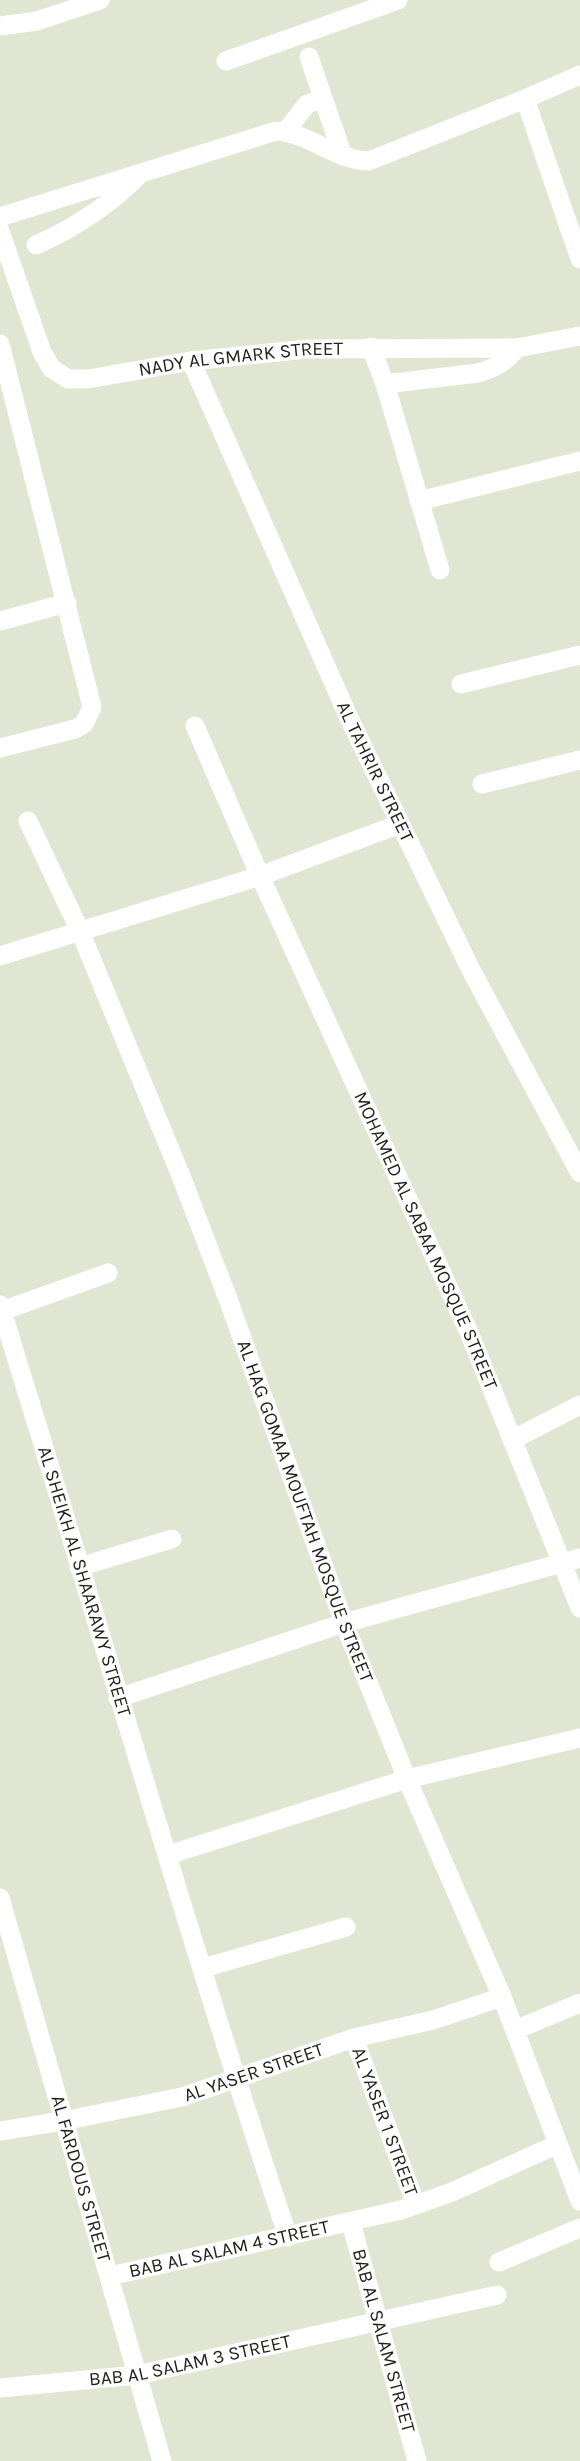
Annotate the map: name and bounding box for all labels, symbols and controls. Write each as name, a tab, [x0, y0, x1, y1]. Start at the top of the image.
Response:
street label: NADY AL GMARK STREET	[137, 338, 344, 381]
street label: AL TAHRIR STREET	[332, 698, 418, 846]
street label: MOHAMED AL SABAA MOSQUE STREET	[349, 1088, 502, 1393]
street label: AL HAG GOMAA MOUFTAH MOSQUE STREET	[233, 1337, 378, 1686]
street label: AL SHEIKH AL SHAARAWY STREET	[33, 1444, 136, 1720]
street label: AL YASER STREET	[181, 2038, 327, 2107]
street label: AL YASER 1 STREET	[347, 2044, 423, 2199]
street label: AL FARDOUS STREET	[46, 2093, 115, 2265]
street label: BAB AL SALAM 4 STREET	[127, 2216, 332, 2282]
street label: BAB AL SALAM STREET	[348, 2246, 420, 2435]
street label: BAB AL SALAM 3 STREET	[88, 2330, 293, 2391]

